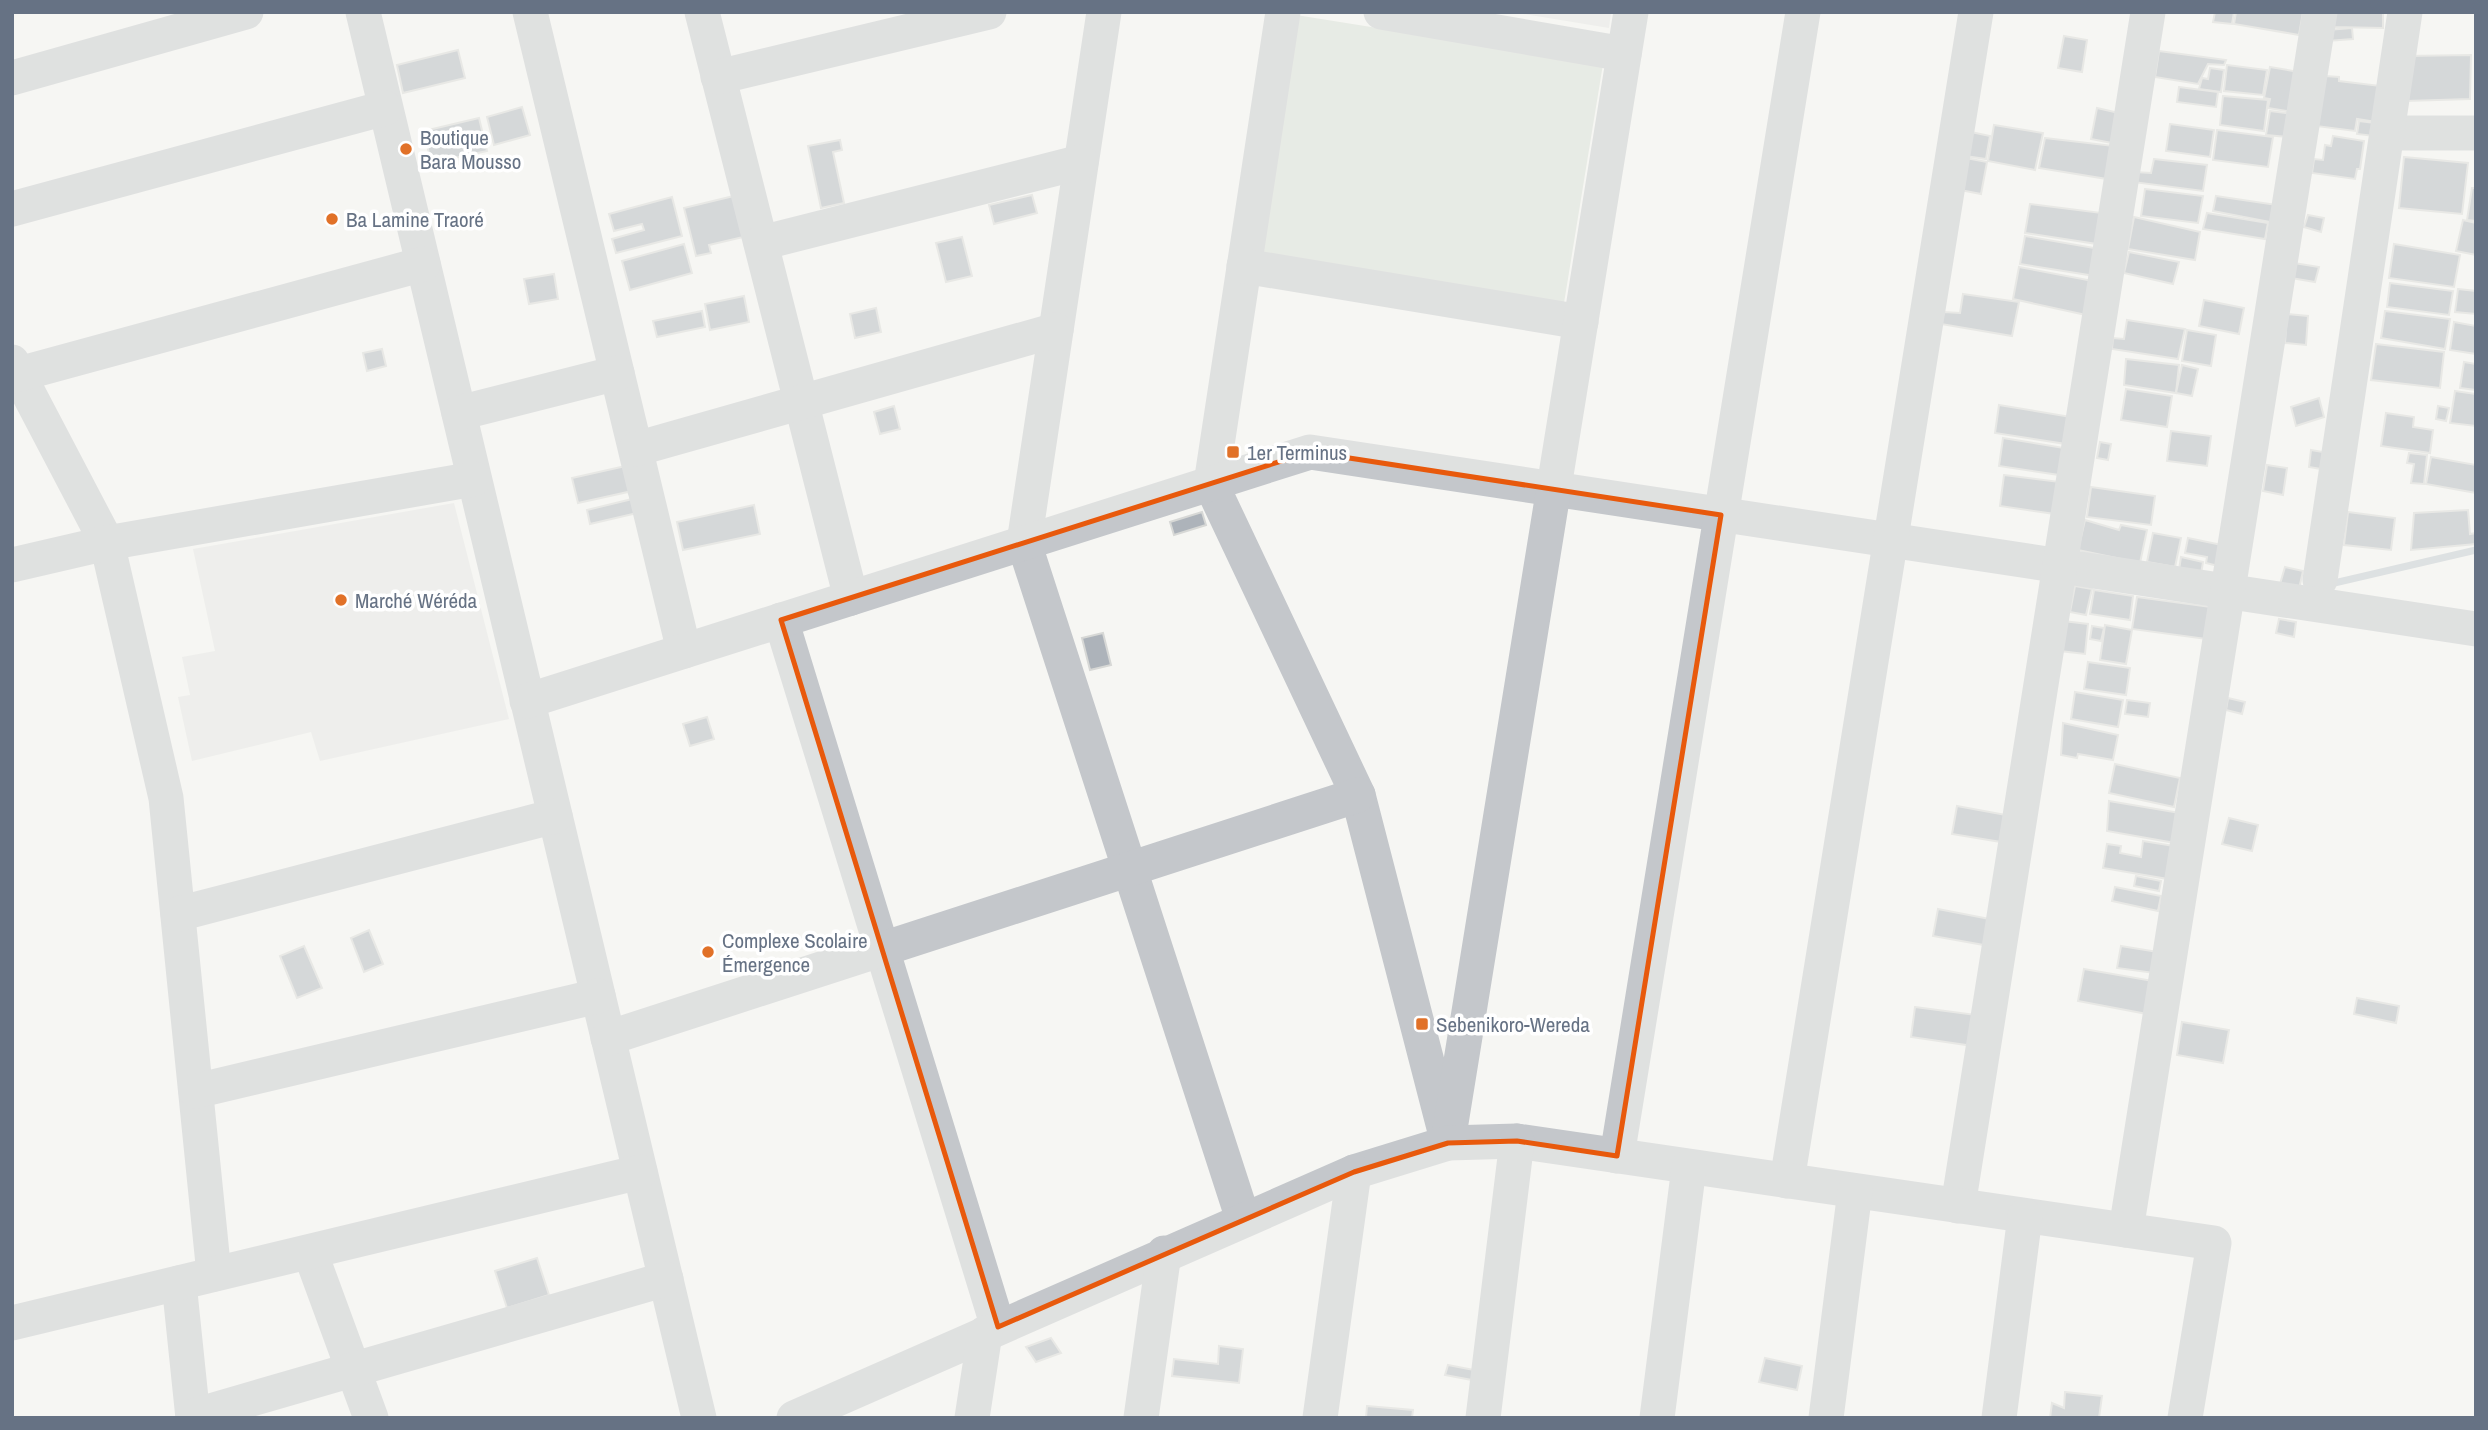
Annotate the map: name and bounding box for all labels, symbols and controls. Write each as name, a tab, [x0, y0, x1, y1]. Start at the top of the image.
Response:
place label: Boutique Bara Mousso	[420, 123, 521, 176]
marker: Boutique Bara Mousso	[398, 141, 414, 157]
place label: Ba Lamine Traoré	[346, 205, 484, 234]
marker: Ba Lamine Traoré	[324, 211, 340, 227]
place label: 1er Terminus	[1247, 438, 1347, 467]
marker: 1er Terminus	[1225, 444, 1241, 460]
place label: Marché Wéréda	[355, 586, 478, 615]
marker: Marché Wéréda	[333, 592, 349, 608]
place label: Complexe Scolaire Émergence	[722, 926, 867, 979]
marker: Complexe Scolaire Émergence	[700, 944, 716, 960]
place label: Sebenikoro-Wereda	[1436, 1010, 1590, 1039]
marker: Sebenikoro-Wereda	[1414, 1016, 1430, 1032]

